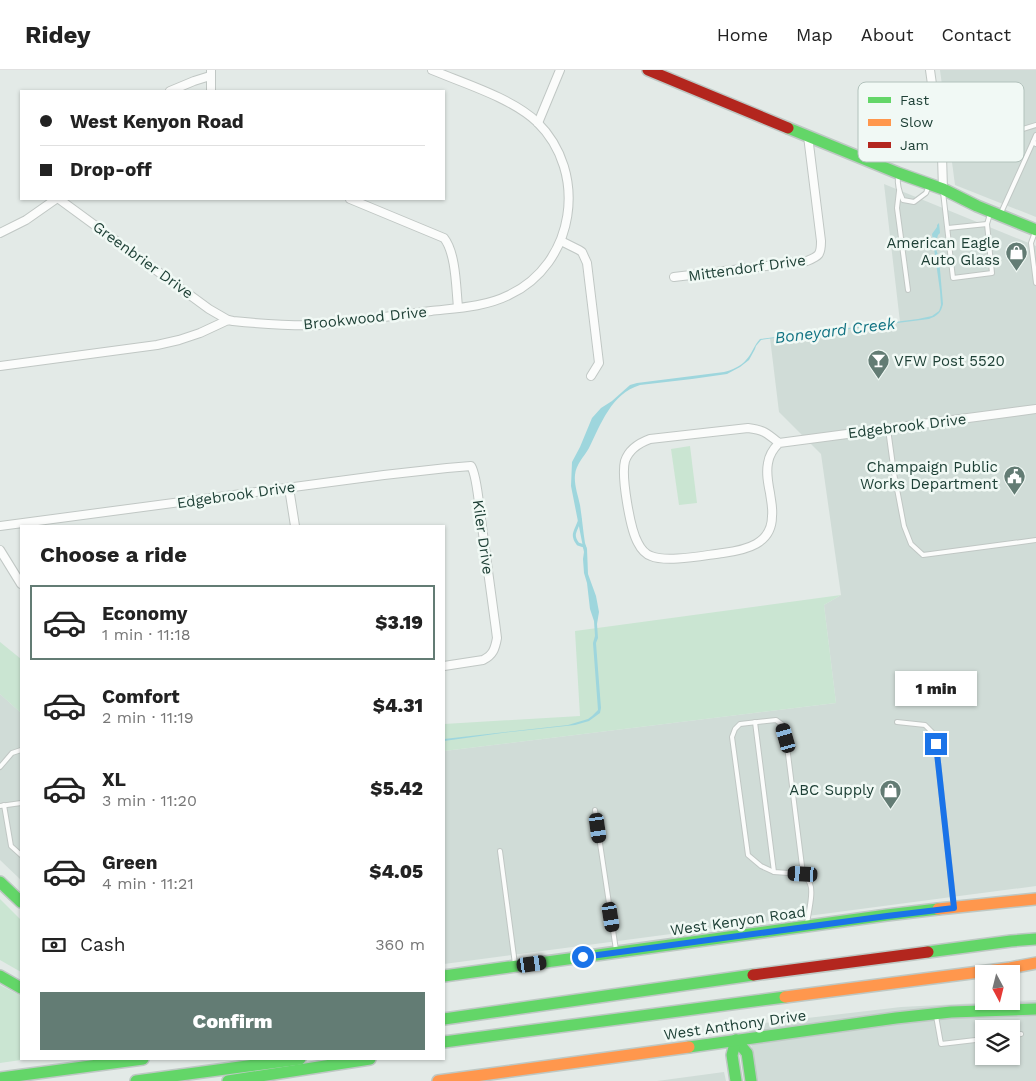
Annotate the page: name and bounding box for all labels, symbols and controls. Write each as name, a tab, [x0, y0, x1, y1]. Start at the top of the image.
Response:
text: Ridey	[25, 21, 91, 49]
text: Home	[717, 24, 768, 45]
text: Map	[796, 24, 833, 45]
text: About	[861, 24, 913, 45]
text: Contact	[941, 24, 1011, 45]
legend	[858, 82, 1024, 162]
text: Fast	[900, 92, 929, 108]
text: West Kenyon Road	[70, 110, 244, 133]
text: Slow	[900, 114, 933, 130]
text: Jam	[900, 137, 929, 153]
text: Drop-off	[70, 158, 152, 181]
street label: Greenbrier Drive	[89, 218, 197, 302]
place label: American Eagle Auto Glass	[886, 234, 1000, 269]
shop icon: American Eagle Auto Glass	[1004, 240, 1028, 271]
street label: Mittendorf Drive	[687, 251, 807, 285]
street label: Brookwood Drive	[302, 303, 428, 333]
water label: Boneyard Creek	[774, 314, 898, 347]
bar icon: VFW Post 5520	[866, 349, 890, 380]
place label: VFW Post 5520	[894, 352, 1005, 370]
street label: Edgebrook Drive	[847, 410, 967, 442]
place label: Champaign Public Works Department	[860, 458, 999, 493]
public building icon: Champaign Public Works Department	[1002, 464, 1026, 495]
street label: Edgebrook Drive	[176, 478, 296, 512]
street label: Kiler Drive	[469, 498, 497, 576]
text: Choose a ride	[40, 542, 187, 567]
icon: car	[42, 600, 87, 645]
text: Economy	[102, 602, 187, 625]
text: $3.19	[375, 611, 423, 634]
text: 1 min · 11:18	[102, 625, 191, 644]
callout: 1 min	[895, 672, 977, 706]
text: 1 min	[915, 679, 957, 698]
icon: car	[42, 683, 87, 728]
text: Comfort	[102, 685, 180, 708]
text: $4.31	[373, 694, 423, 717]
text: 2 min · 11:19	[102, 708, 194, 727]
car	[774, 722, 797, 754]
route end	[925, 733, 947, 755]
icon: car	[42, 766, 87, 811]
text: XL	[102, 768, 126, 791]
text: $5.42	[370, 777, 423, 800]
shop icon: ABC Supply	[878, 778, 902, 809]
place label: ABC Supply	[789, 781, 874, 799]
text: 3 min · 11:20	[102, 791, 197, 810]
car	[588, 812, 607, 844]
icon: car	[42, 849, 87, 894]
text: Green	[102, 851, 158, 874]
text: $4.05	[369, 860, 423, 883]
car	[787, 866, 818, 882]
text: 4 min · 11:21	[102, 874, 194, 893]
car	[601, 901, 620, 933]
street label: West Kenyon Road	[669, 903, 807, 939]
icon: cash	[40, 931, 68, 959]
text: Cash	[80, 933, 126, 956]
text: 360 m	[375, 935, 425, 954]
route start	[572, 946, 594, 968]
car	[516, 954, 547, 974]
north arrow	[975, 965, 1020, 1010]
map controls	[975, 965, 1020, 1065]
button: Confirm	[40, 992, 425, 1050]
street label: West Anthony Drive	[663, 1006, 807, 1044]
button: layers	[975, 1020, 1020, 1065]

